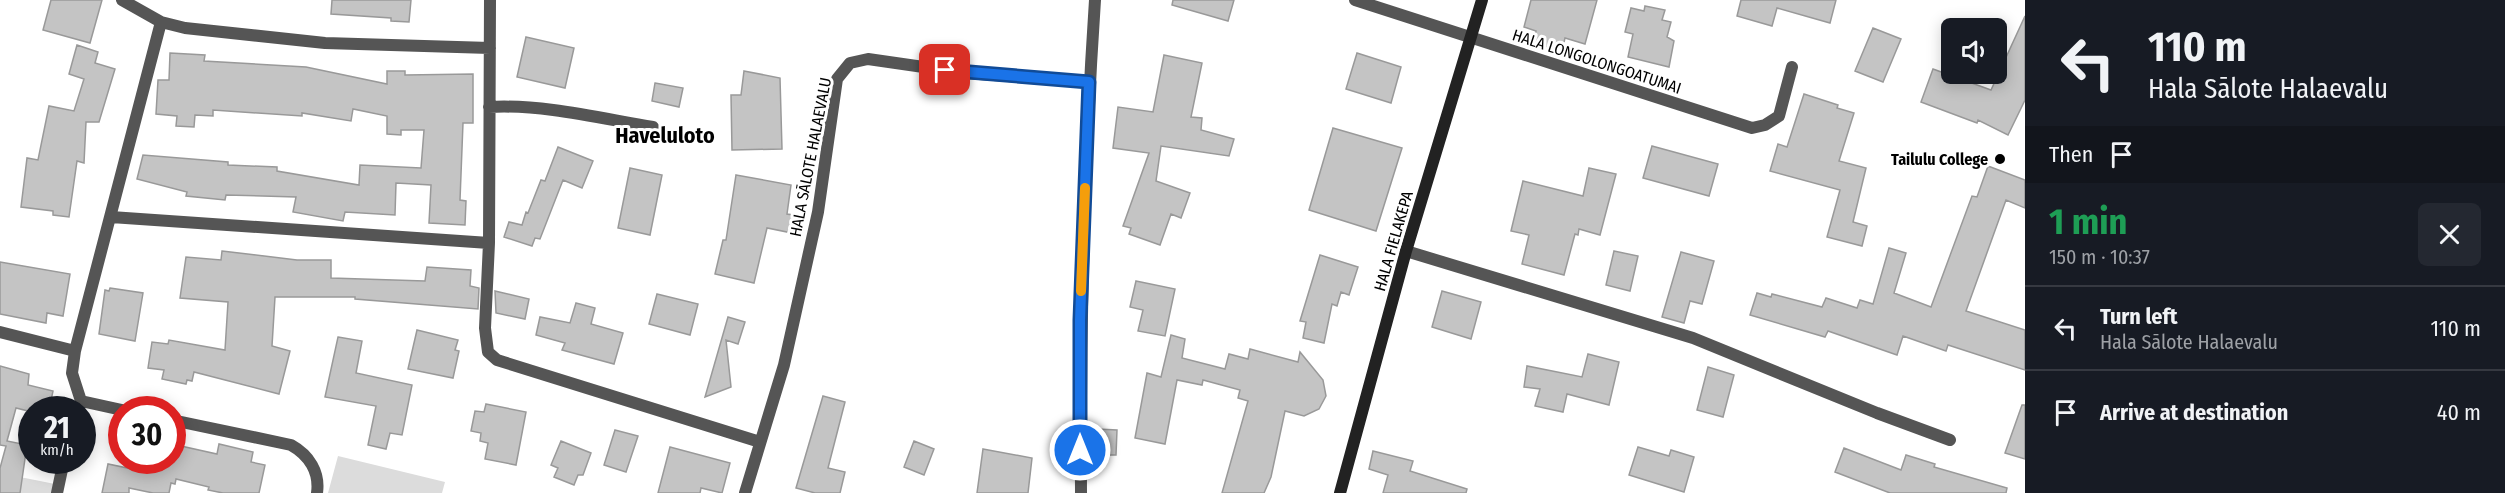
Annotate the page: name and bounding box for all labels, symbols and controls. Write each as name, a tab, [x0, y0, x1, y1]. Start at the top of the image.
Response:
map controls	[1941, 18, 2007, 84]
button: sound	[1941, 18, 2007, 84]
text: 110 m	[2148, 22, 2247, 72]
icon: left	[2049, 24, 2127, 102]
street label: HALA LONGOLONGOATUMAI	[1510, 25, 1684, 98]
pin	[919, 44, 970, 95]
icon: arrive	[928, 53, 961, 86]
text: Hala Sālote Halaevalu	[2148, 73, 2388, 105]
street label: HALA SĀLOTE HALAEVALU	[786, 76, 835, 238]
district label: Haveluloto	[615, 122, 715, 149]
icon: arrive	[2105, 138, 2138, 171]
text: Then	[2049, 141, 2093, 168]
place label: Tailulu College	[1891, 150, 1988, 169]
marker: Tailulu College	[1993, 152, 2007, 166]
street label: HALA FIELAKEPA	[1370, 188, 1417, 293]
text: 1 min	[2049, 200, 2127, 244]
button: close	[2418, 203, 2481, 266]
text: 150 m · 10:37	[2049, 245, 2150, 269]
text: Turn left	[2100, 303, 2178, 330]
icon: left	[2049, 312, 2082, 345]
text: 110 m	[2431, 315, 2481, 342]
text: Hala Sālote Halaevalu	[2100, 330, 2278, 354]
speed limit sign: 30	[108, 396, 186, 474]
icon: arrive	[2049, 396, 2082, 429]
text: Arrive at destination	[2100, 399, 2288, 426]
text: 40 m	[2437, 399, 2481, 426]
text: 21	[44, 410, 70, 446]
position arrow	[1048, 418, 1112, 482]
text: km/h	[40, 441, 74, 459]

